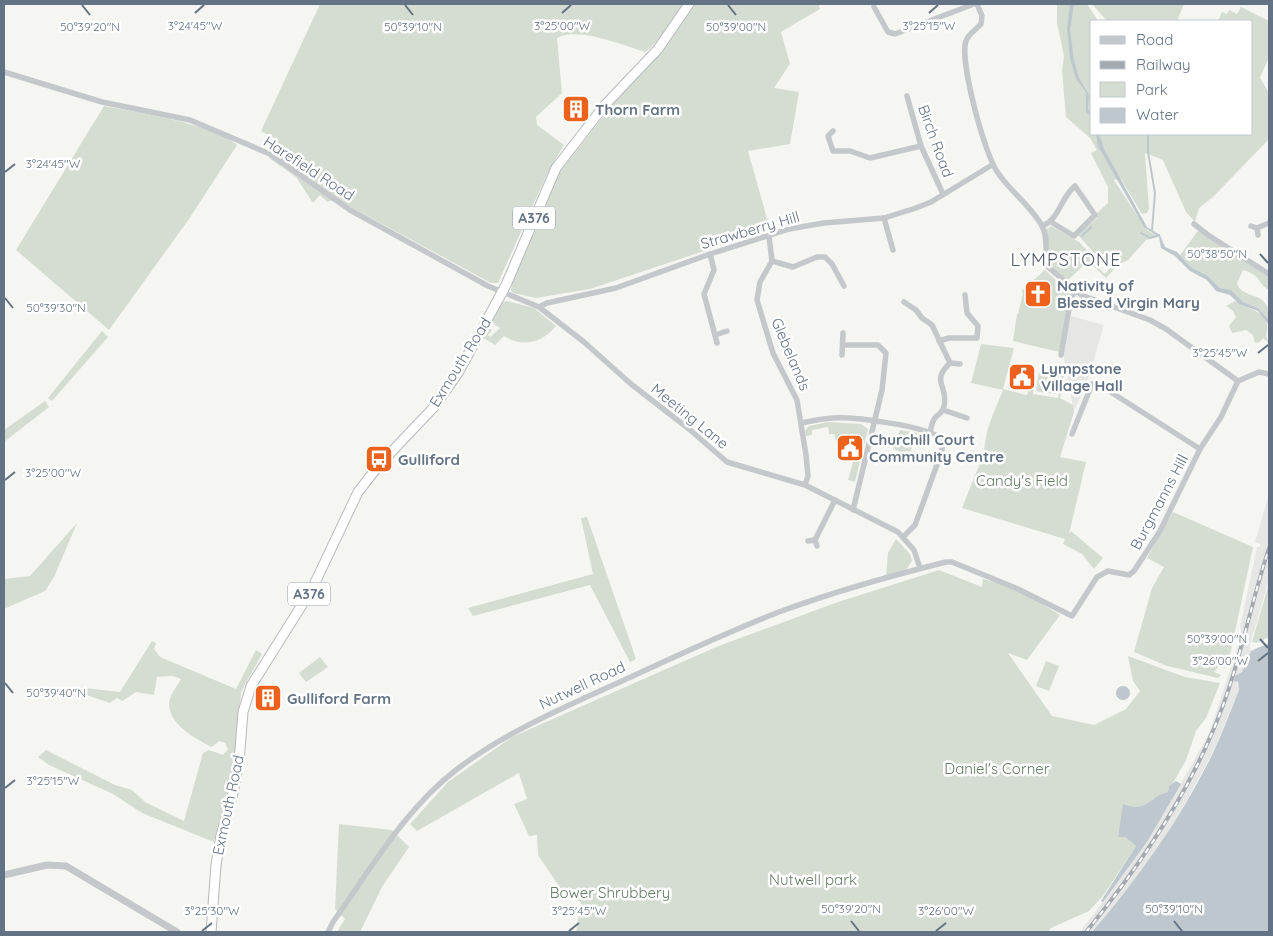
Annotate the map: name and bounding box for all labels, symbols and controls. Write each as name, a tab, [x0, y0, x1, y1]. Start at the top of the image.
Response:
text: 3°24'45"W	[168, 18, 223, 33]
text: 3°25'00"W	[534, 18, 591, 33]
text: 3°25'15"W	[903, 18, 956, 33]
text: 50°39'20"N	[60, 19, 120, 34]
text: 50°39'10"N	[384, 19, 442, 34]
text: 50°39'00"N	[706, 19, 766, 34]
legend	[1090, 20, 1253, 135]
text: Road	[1136, 30, 1173, 49]
text: Railway	[1136, 55, 1191, 74]
text: Park	[1136, 80, 1168, 99]
building icon: Thorn Farm	[561, 94, 591, 124]
place label: Thorn Farm	[595, 100, 680, 119]
street label: Birch Road	[914, 102, 958, 180]
text: Water	[1136, 105, 1179, 124]
street label: Harefield Road	[260, 132, 358, 204]
text: 3°24'45"W	[26, 156, 81, 171]
road number: A376	[513, 207, 555, 230]
street label: Strawberry Hill	[698, 207, 802, 253]
text: 50°38'50"N	[1187, 246, 1247, 261]
district label: LYMPSTONE	[1011, 248, 1121, 271]
place label: Nativity of Blessed Virgin Mary	[1057, 276, 1200, 312]
church icon: Nativity of Blessed Virgin Mary	[1023, 279, 1053, 309]
text: 50°39'30"N	[26, 300, 86, 315]
street label: Exmouth Road	[425, 314, 495, 410]
street label: Glebelands	[767, 315, 815, 393]
text: 3°25'45"W	[1193, 345, 1248, 360]
place label: Lympstone Village Hall	[1041, 359, 1123, 395]
public building icon: Lympstone Village Hall	[1007, 362, 1037, 392]
street label: Meeting Lane	[647, 379, 733, 453]
place label: Churchill Court Community Centre	[869, 430, 1004, 466]
public building icon: Churchill Court Community Centre	[835, 433, 865, 463]
bus stop icon: Gulliford	[364, 444, 394, 474]
place label: Gulliford	[398, 450, 460, 469]
street label: Burgmanns Hill	[1126, 451, 1192, 553]
text: 3°25'00"W	[25, 465, 82, 480]
park label: Candy's Field	[976, 471, 1068, 490]
road number: A376	[288, 582, 330, 606]
text: 50°39'00"N	[1187, 631, 1247, 646]
text: 3°26'00"W	[1192, 653, 1248, 668]
street label: Nutwell Road	[536, 657, 628, 713]
building icon: Gulliford Farm	[253, 683, 283, 713]
text: 50°39'40"N	[26, 685, 86, 700]
place label: Gulliford Farm	[287, 689, 391, 708]
street label: Exmouth Road	[208, 753, 248, 857]
park label: Daniel's Corner	[944, 759, 1050, 778]
text: 3°25'15"W	[27, 773, 80, 788]
park label: Nutwell park	[769, 870, 857, 889]
park label: Bower Shrubbery	[550, 883, 670, 902]
text: 50°39'20"N	[821, 901, 881, 916]
text: 50°39'10"N	[1145, 901, 1203, 916]
text: 3°25'30"W	[184, 903, 240, 918]
text: 3°25'45"W	[552, 903, 607, 918]
text: 3°26'00"W	[918, 903, 974, 918]

